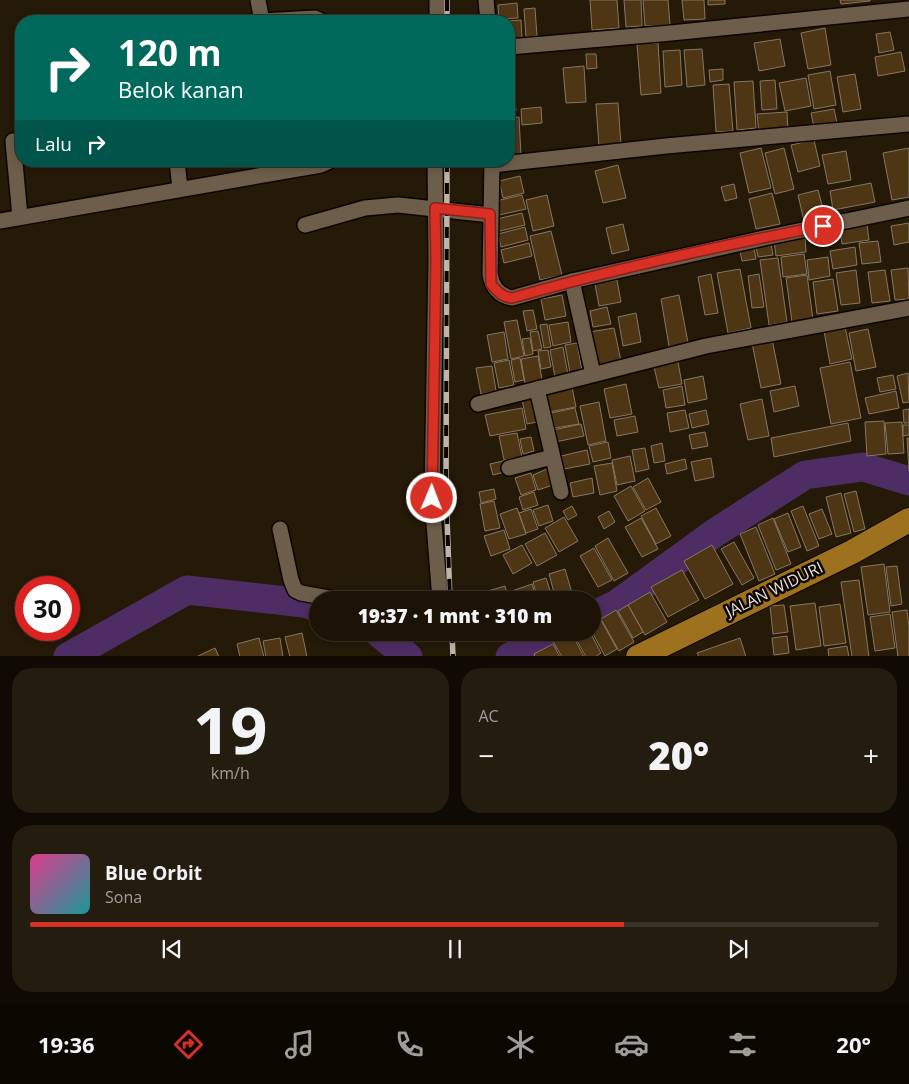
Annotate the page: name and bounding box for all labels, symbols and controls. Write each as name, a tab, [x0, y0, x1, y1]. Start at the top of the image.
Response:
text: 120 m	[118, 29, 222, 76]
icon: right	[35, 35, 100, 100]
text: Belok kanan	[118, 74, 244, 104]
icon: right	[82, 130, 110, 158]
text: Lalu	[35, 131, 72, 157]
pin	[802, 205, 844, 247]
icon: arrive	[809, 212, 837, 240]
position arrow	[405, 471, 457, 523]
street label: JALAN WIDURI	[720, 556, 826, 623]
speed limit sign: 30	[15, 576, 80, 641]
text: 19:37 · 1 mnt · 310 m	[358, 603, 552, 629]
text: 19	[193, 685, 267, 773]
text: AC	[479, 705, 499, 727]
text: 20°	[648, 729, 709, 781]
text: −	[479, 736, 495, 774]
text: +	[863, 736, 879, 774]
text: km/h	[211, 762, 250, 784]
text: Blue Orbit	[105, 860, 202, 886]
text: Sona	[105, 886, 142, 908]
icon: previous	[158, 935, 186, 963]
icon: pause	[441, 935, 469, 963]
icon: next	[724, 935, 752, 963]
icon: directions	[171, 1027, 206, 1062]
icon: music	[282, 1027, 317, 1062]
icon: phone	[392, 1027, 427, 1062]
icon: climate	[503, 1027, 538, 1062]
icon: car	[614, 1027, 649, 1062]
icon: filters	[725, 1027, 760, 1062]
text: 19:36	[38, 1029, 95, 1059]
text: 20°	[836, 1029, 871, 1059]

